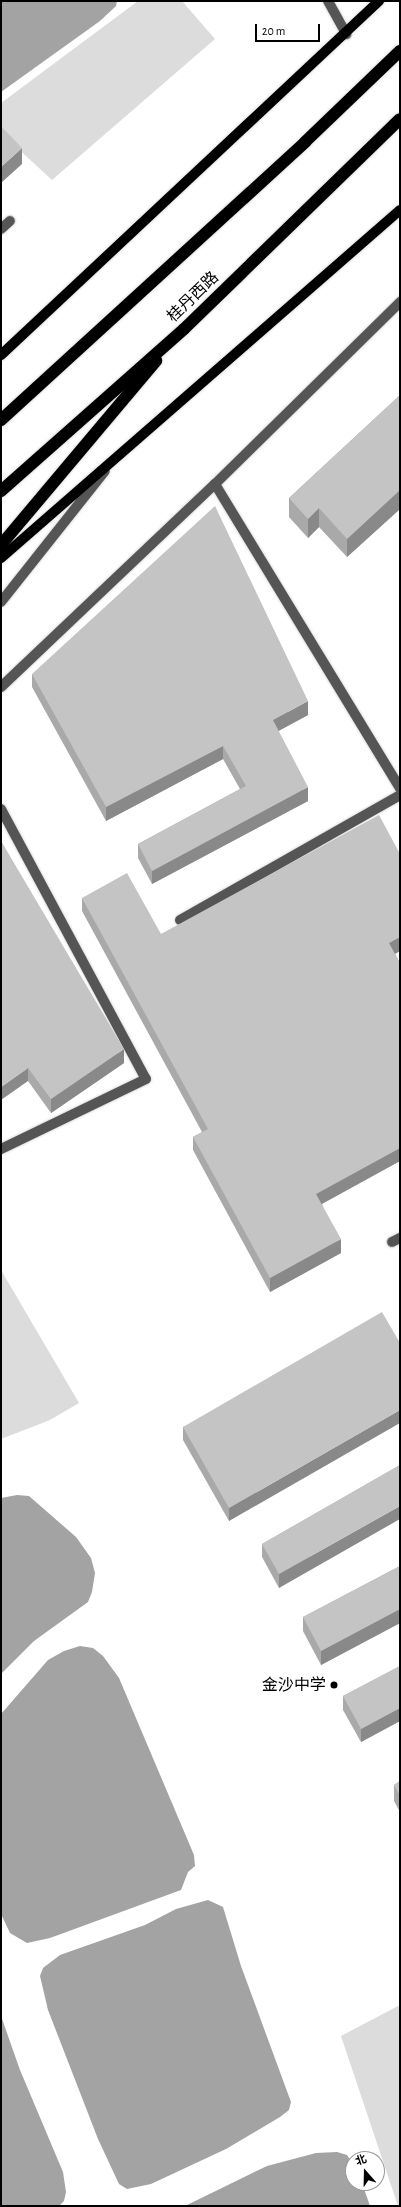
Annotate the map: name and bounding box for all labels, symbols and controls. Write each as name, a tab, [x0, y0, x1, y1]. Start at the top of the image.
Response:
scale bar	[257, 16, 322, 42]
text: 20 m	[262, 25, 285, 37]
street label: 桂丹西路	[163, 268, 223, 326]
place label: 金沙中学	[262, 1675, 326, 1695]
marker: 金沙中学	[329, 1680, 339, 1690]
north arrow	[345, 2151, 385, 2191]
text: 北	[354, 2153, 368, 2167]

